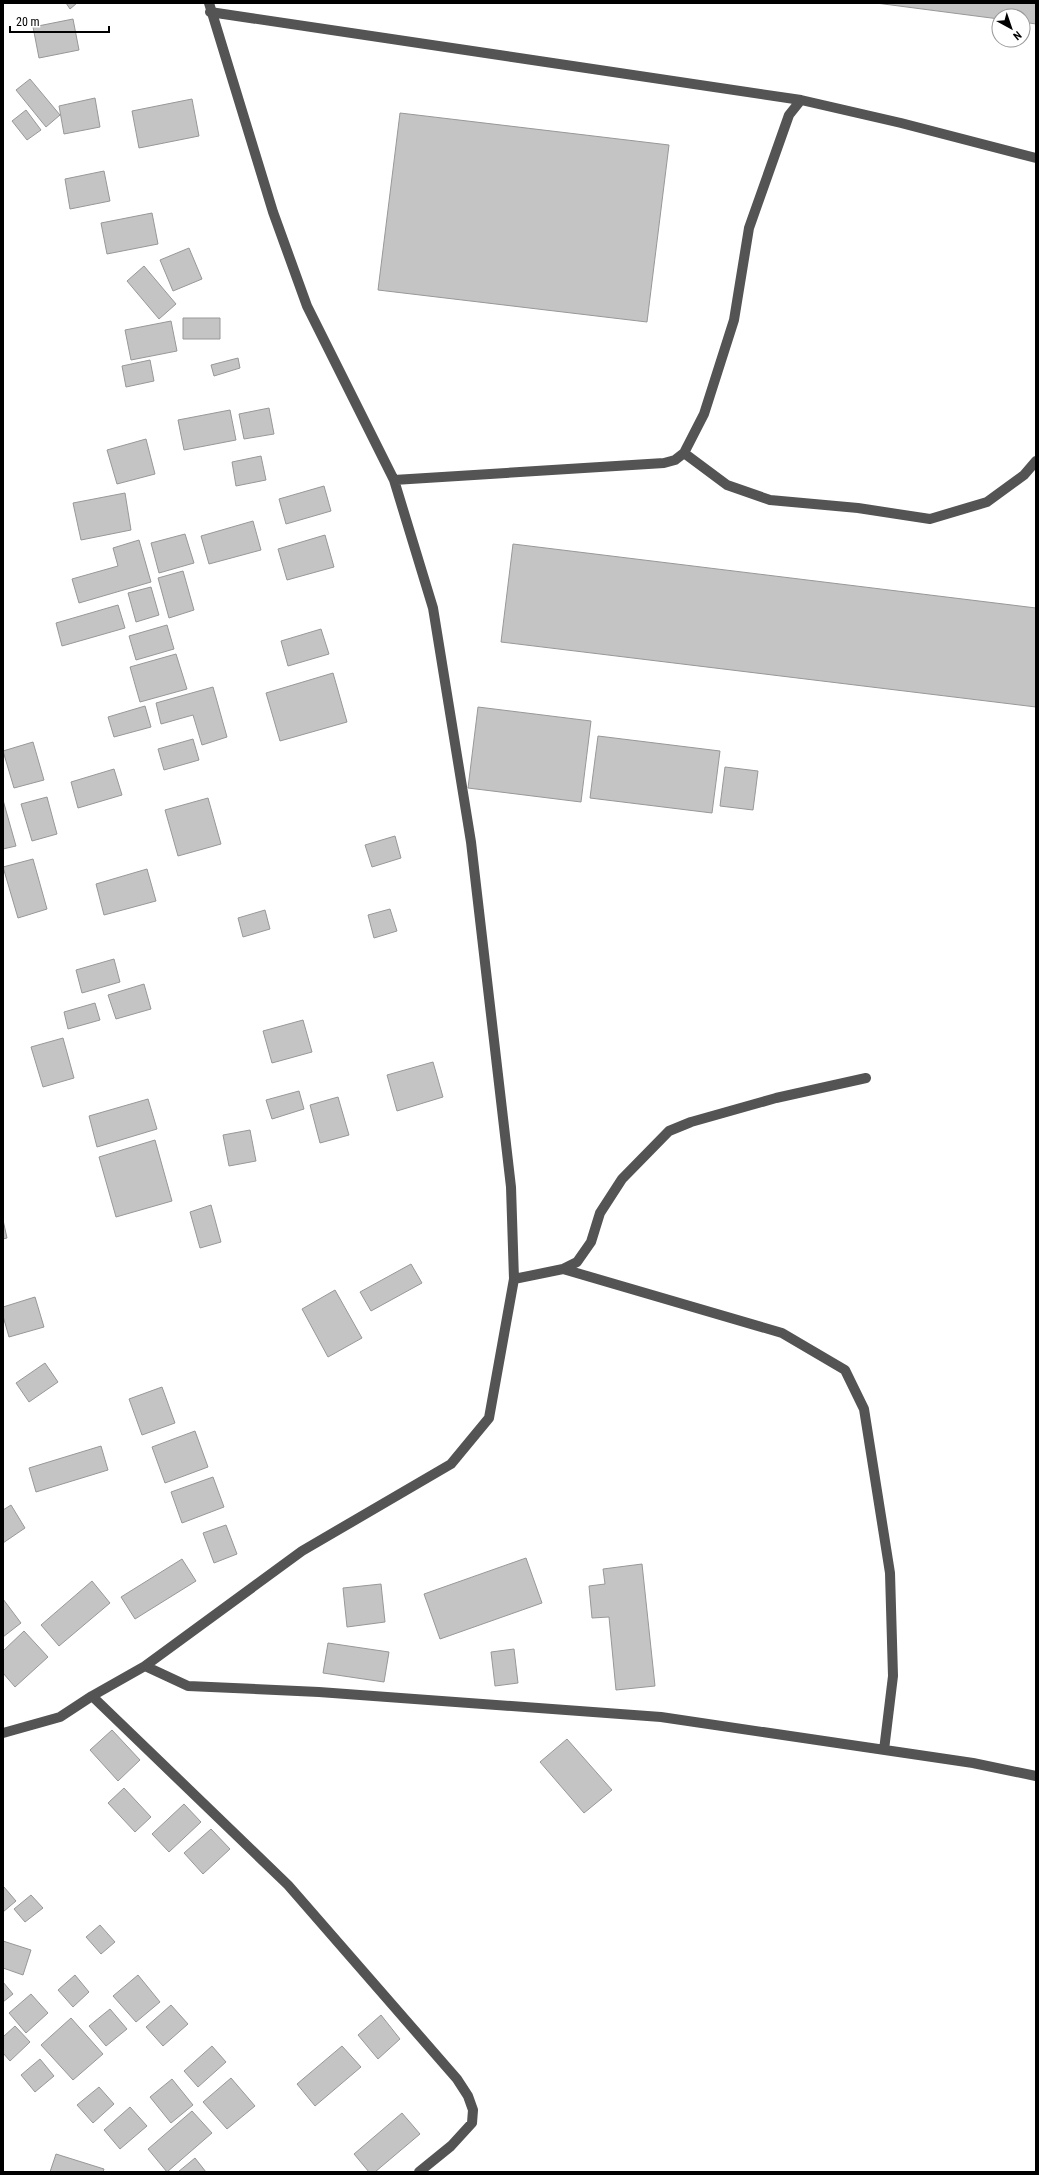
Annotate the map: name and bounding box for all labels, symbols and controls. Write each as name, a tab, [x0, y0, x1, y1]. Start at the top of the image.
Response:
scale bar	[10, 8, 109, 34]
north arrow	[991, 8, 1031, 48]
text: 20 m	[16, 15, 40, 29]
text: N	[1010, 28, 1024, 43]

